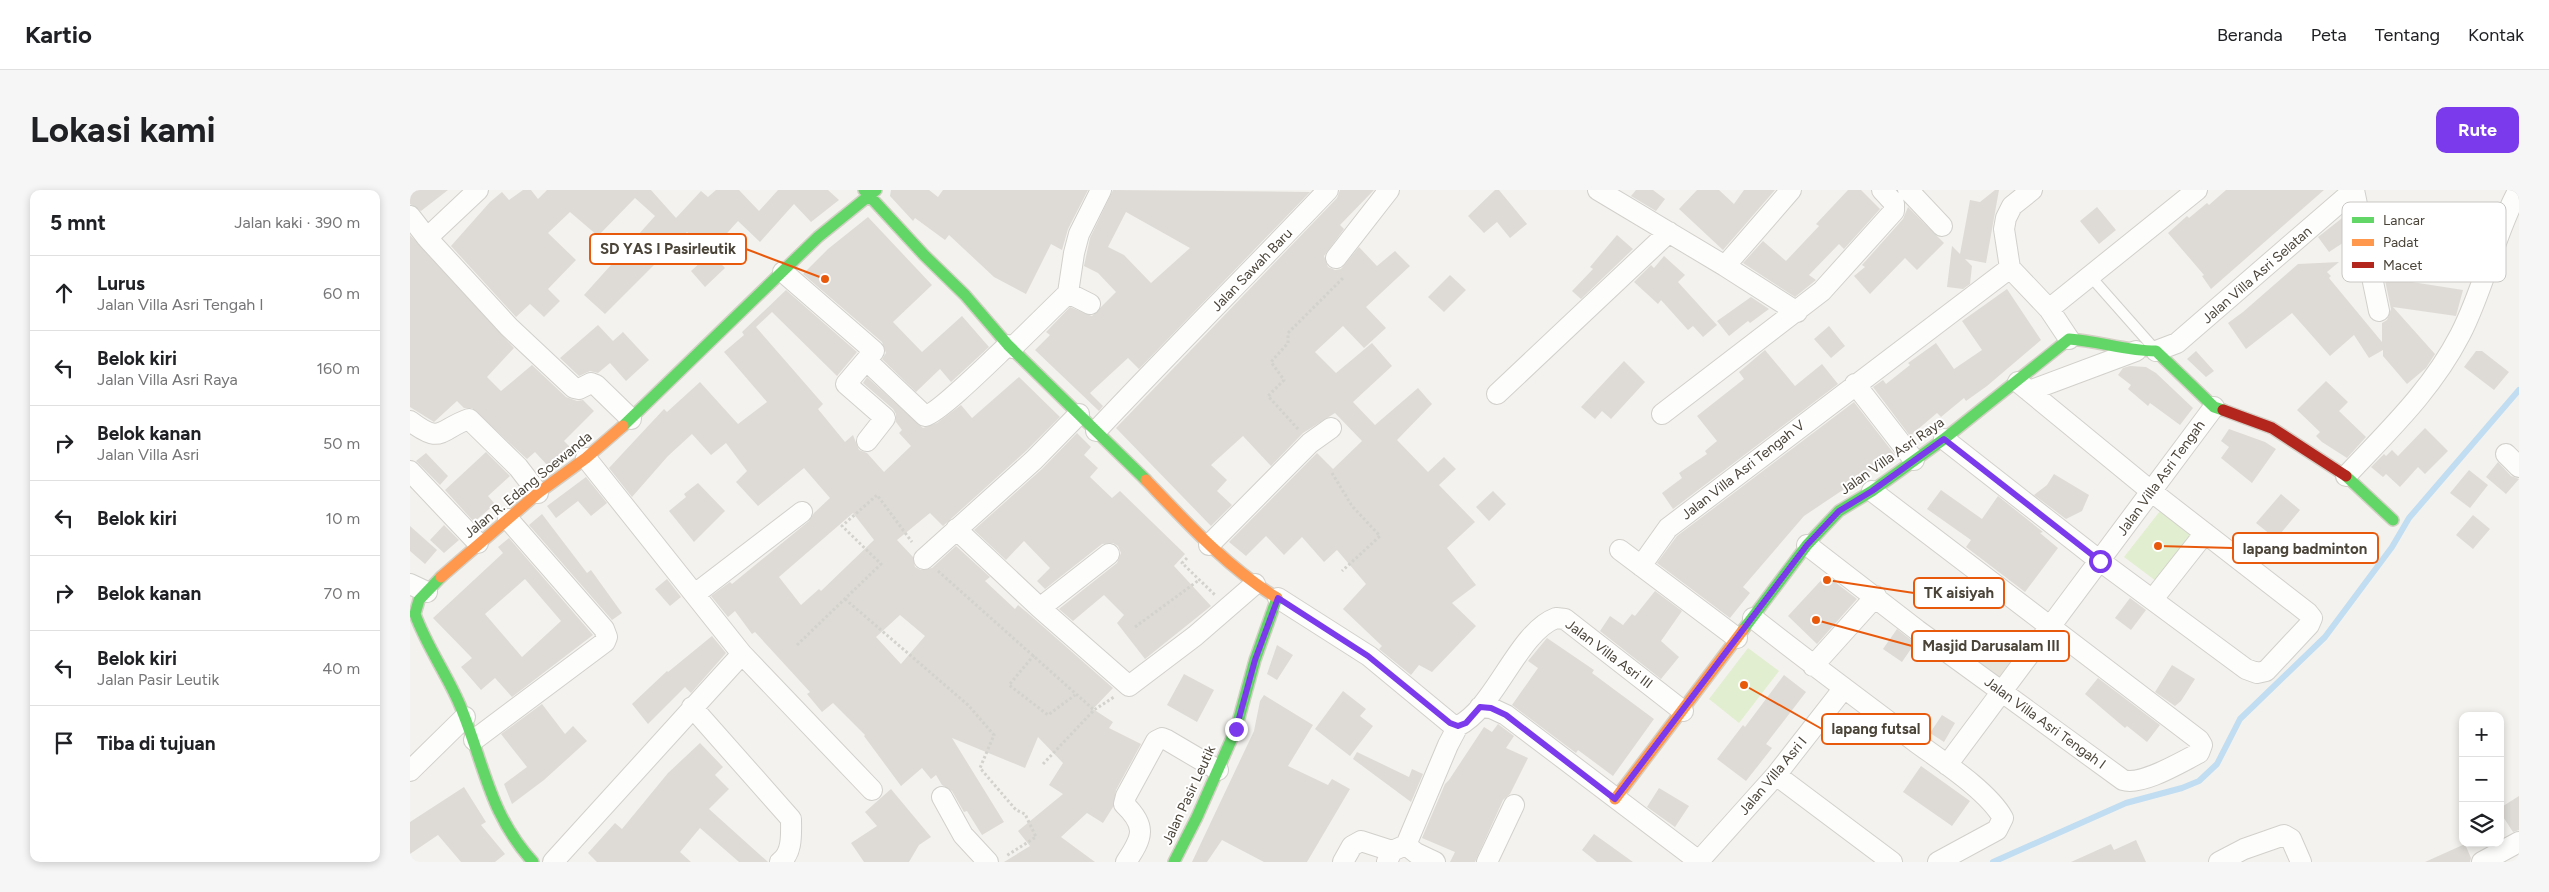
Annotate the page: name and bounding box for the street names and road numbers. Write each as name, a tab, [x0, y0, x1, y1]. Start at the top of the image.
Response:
street label: Jalan Villa Asri Selatan	[2199, 223, 2315, 327]
street label: Jalan Sawah Baru	[1208, 225, 1296, 315]
street label: Jalan Villa Asri Raya	[1837, 414, 1947, 498]
street label: Jalan Villa Asri Tengah V	[1678, 416, 1808, 523]
street label: Jalan Villa Asri Tengah	[2113, 417, 2209, 539]
street label: Jalan R. Edang Soewanda	[461, 428, 595, 542]
street label: Jalan Villa Asri III	[1562, 616, 1656, 692]
street label: Jalan Villa Asri Tengah I	[1981, 673, 2109, 773]
street label: Jalan Villa Asri I	[1735, 733, 1811, 819]
street label: Jalan Pasir Leutik	[1159, 743, 1219, 847]

